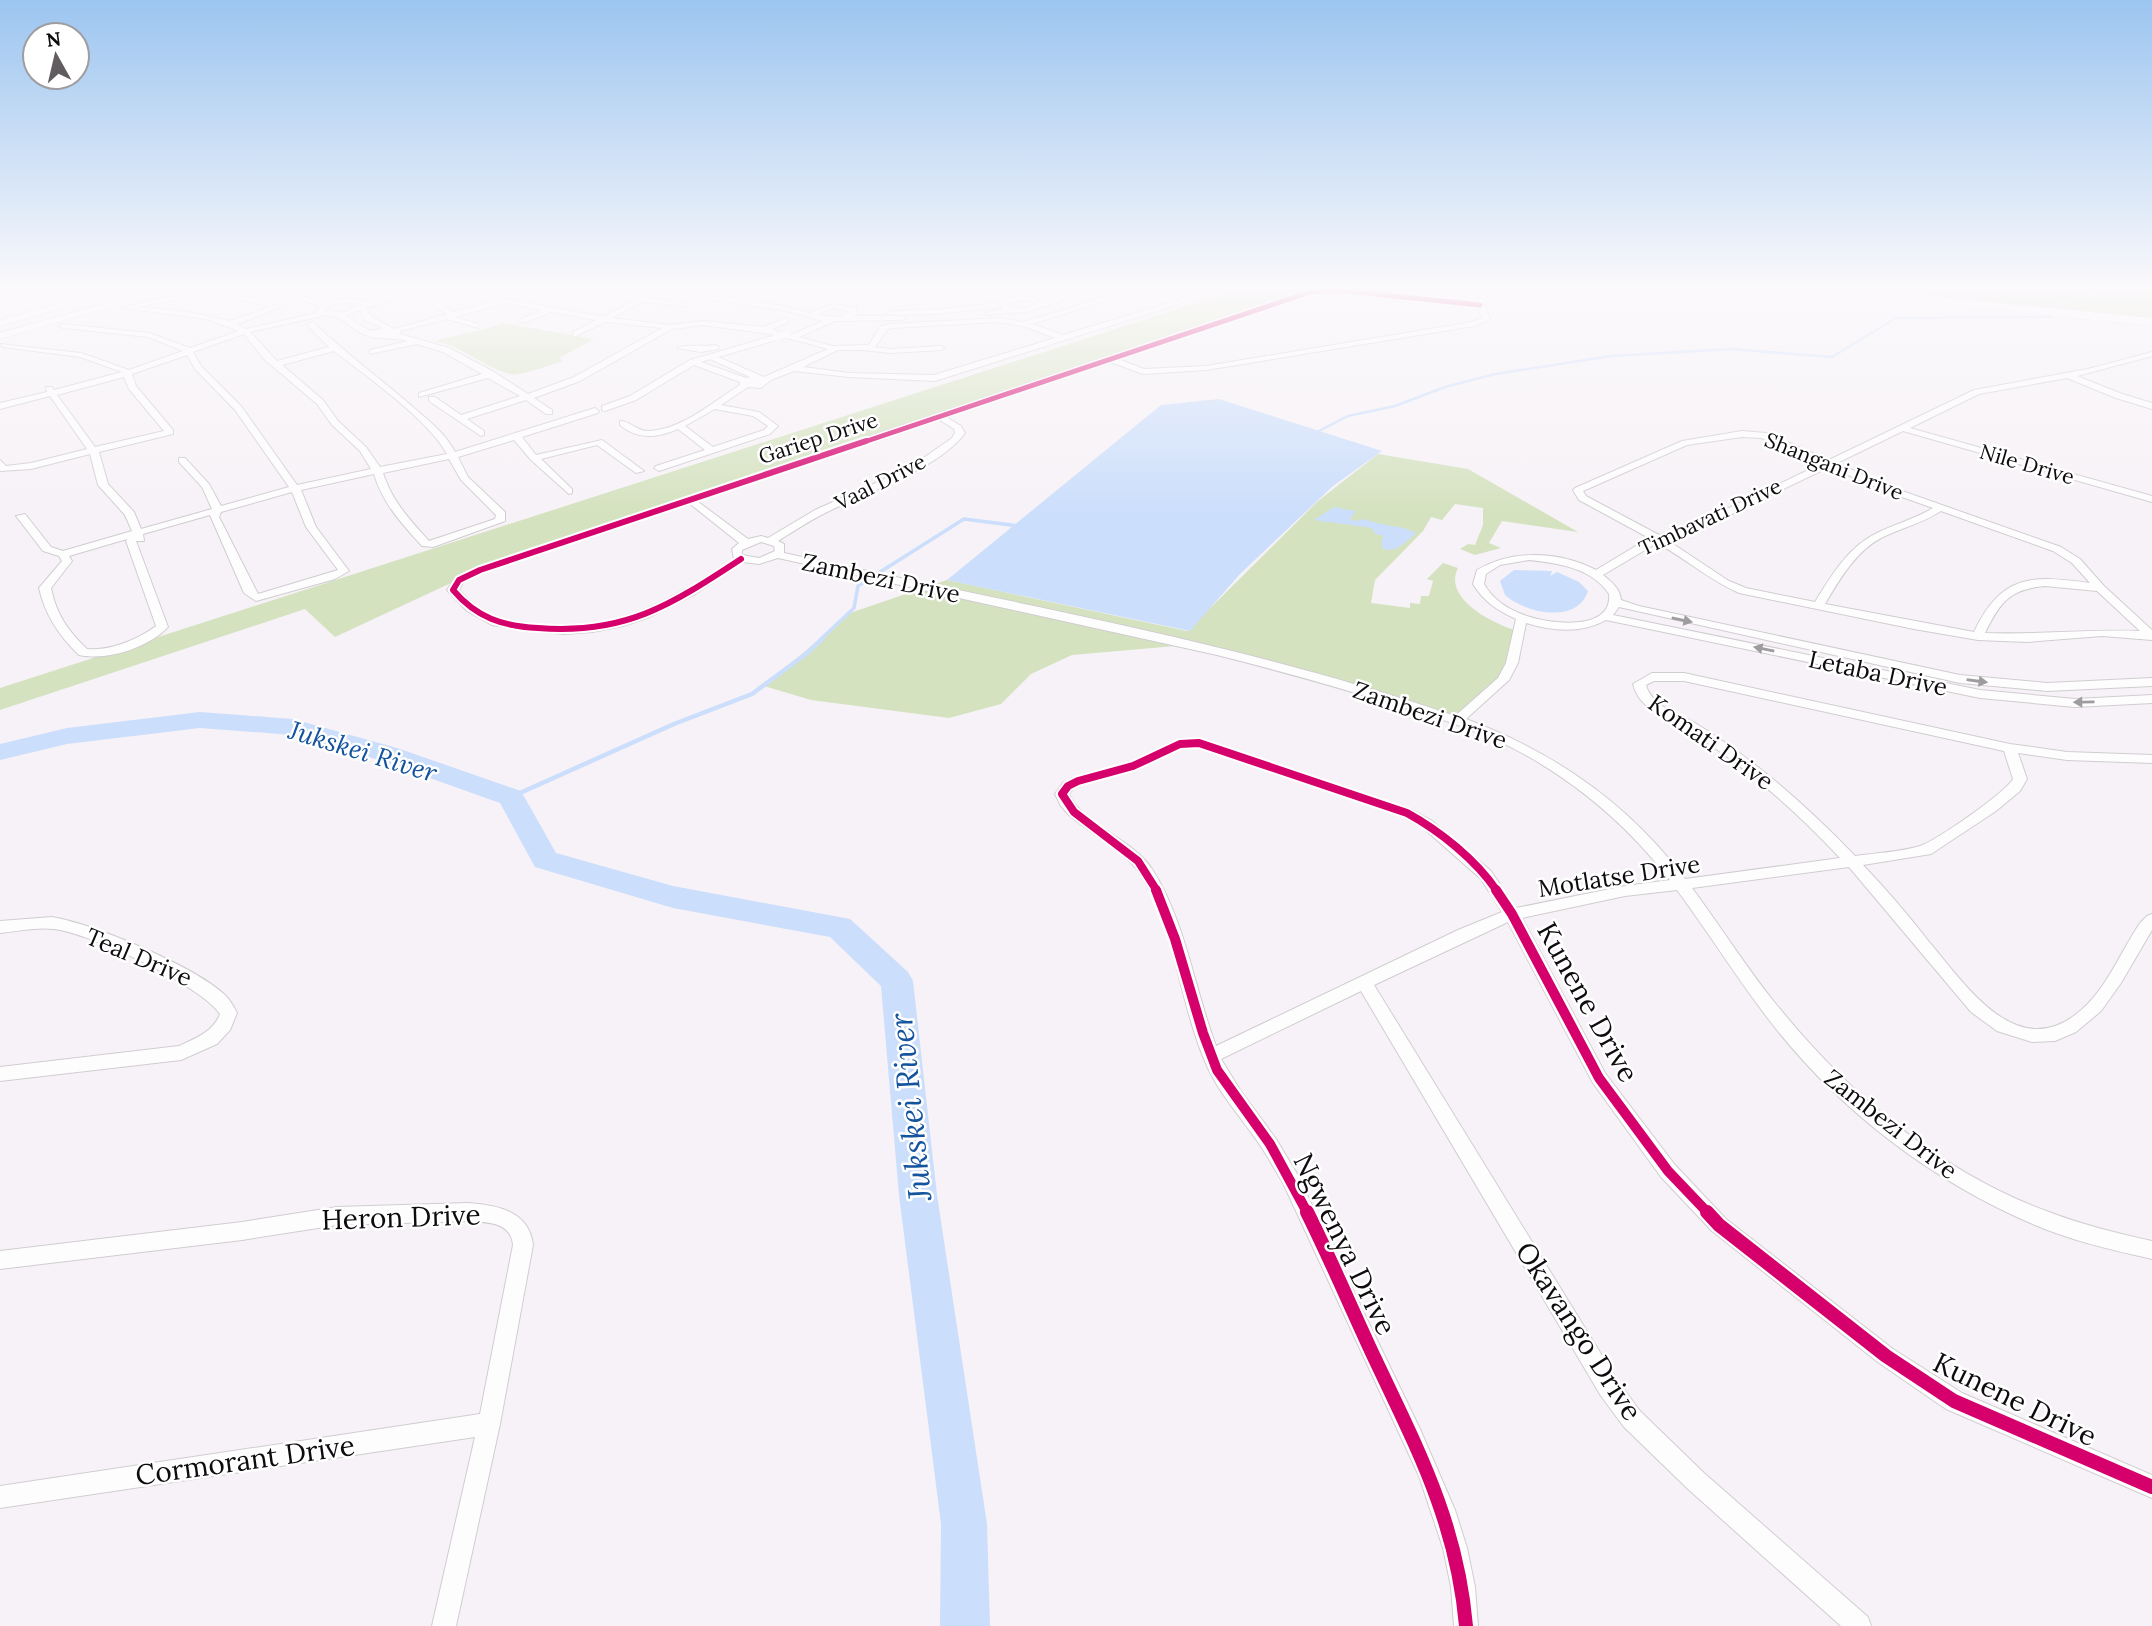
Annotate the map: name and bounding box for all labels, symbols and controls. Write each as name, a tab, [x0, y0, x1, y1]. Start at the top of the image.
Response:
north arrow	[21, 21, 91, 91]
text: N	[45, 26, 63, 52]
street label: Gariep Drive	[755, 406, 881, 470]
street label: Shangani Drive	[1761, 426, 1907, 506]
street label: Nile Drive	[1977, 438, 2077, 490]
street label: Vaal Drive	[829, 448, 930, 517]
street label: Timbavati Drive	[1634, 472, 1786, 562]
street label: Zambezi Drive	[799, 546, 963, 610]
one-way arrow	[1671, 614, 1693, 625]
street label: Letaba Drive	[1806, 643, 1950, 703]
one-way arrow	[1752, 644, 1774, 655]
street label: Zambezi Drive	[1349, 674, 1511, 756]
one-way arrow	[1966, 676, 1988, 687]
street label: Komati Drive	[1642, 687, 1780, 797]
one-way arrow	[2073, 696, 2095, 708]
water label: Jukskei River	[284, 713, 441, 789]
street label: Motlatse Drive	[1536, 848, 1702, 904]
street label: Kunene Drive	[1529, 916, 1647, 1088]
street label: Teal Drive	[81, 921, 197, 993]
water label: Jukskei River	[880, 1011, 940, 1204]
street label: Zambezi Drive	[1818, 1062, 1964, 1186]
street label: Ngwenya Drive	[1285, 1147, 1405, 1341]
street label: Heron Drive	[321, 1196, 481, 1238]
street label: Okavango Drive	[1508, 1235, 1650, 1427]
street label: Kunene Drive	[1927, 1344, 2103, 1454]
street label: Cormorant Drive	[133, 1427, 357, 1493]

